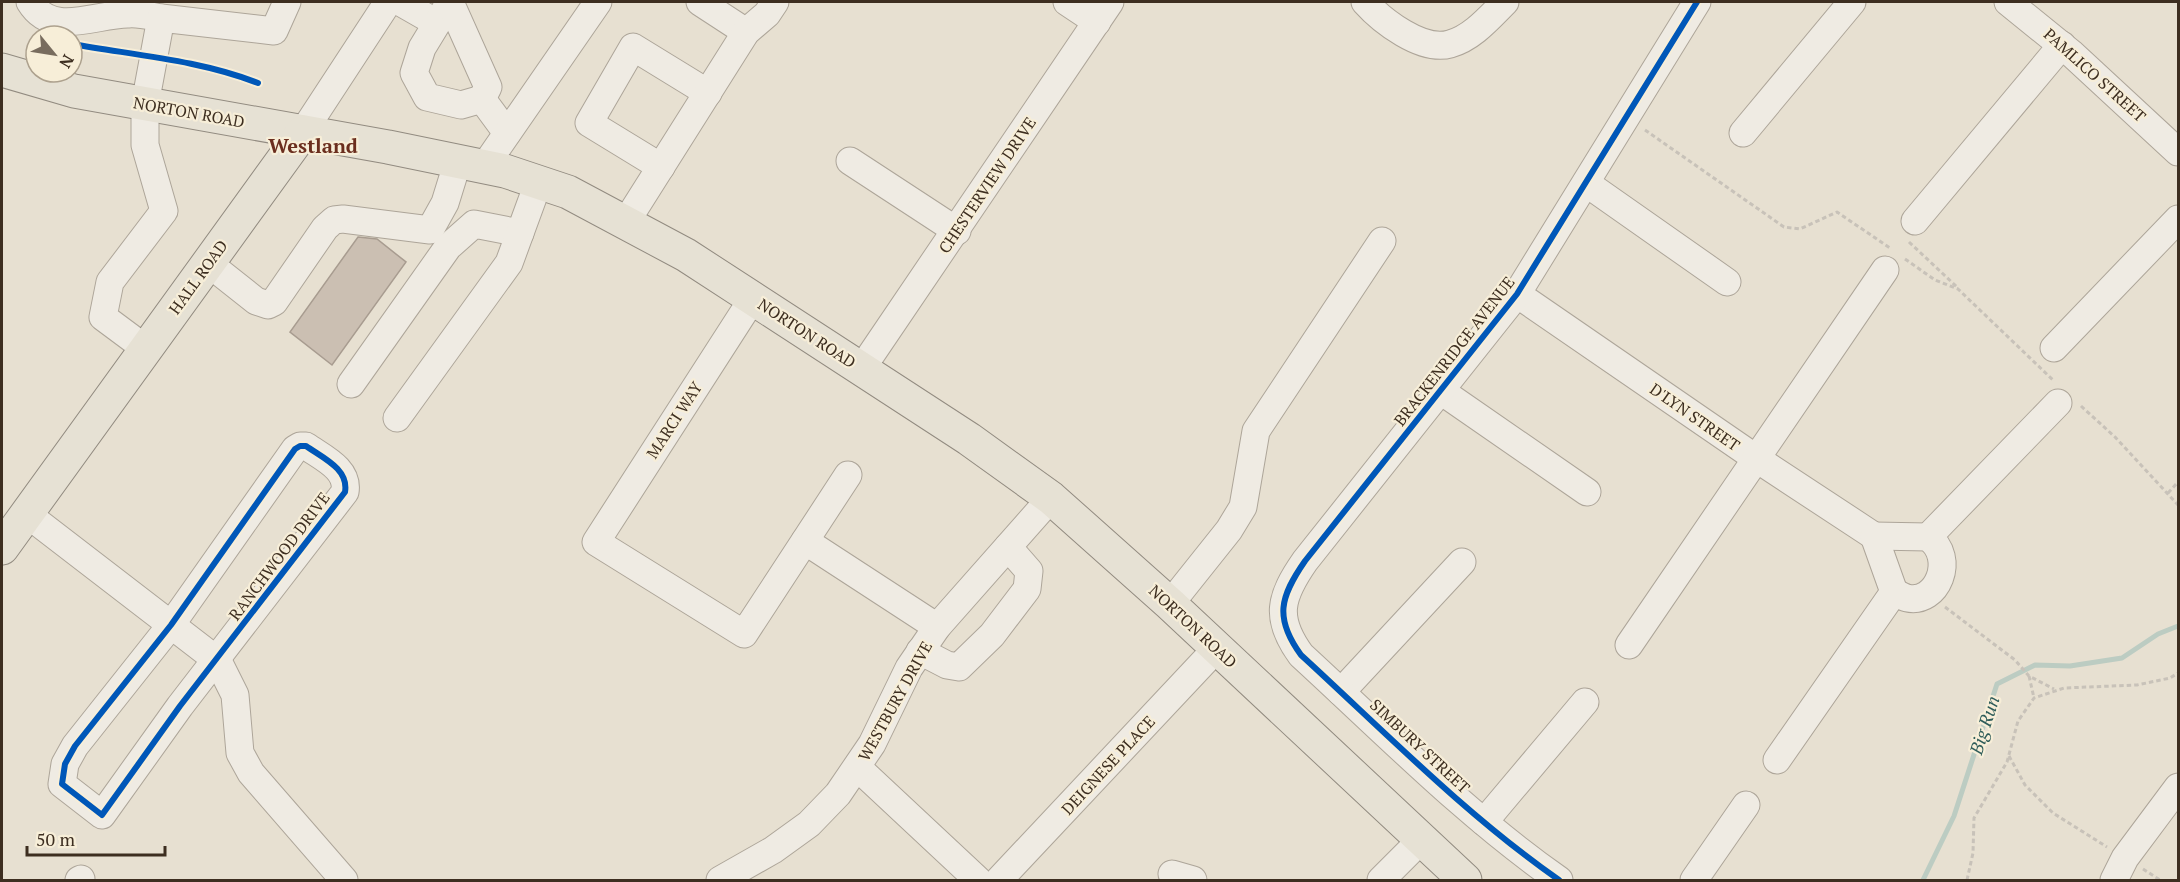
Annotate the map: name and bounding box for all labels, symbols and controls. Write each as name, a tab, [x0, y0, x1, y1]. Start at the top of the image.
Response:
street label: PAMLICO STREET	[2039, 23, 2151, 127]
north arrow	[24, 24, 84, 84]
text: N	[54, 51, 80, 72]
street label: NORTON ROAD	[132, 91, 246, 133]
street label: CHESTERVIEW DRIVE	[933, 112, 1041, 258]
district label: Westland	[268, 132, 358, 159]
street label: HALL ROAD	[164, 235, 232, 319]
street label: BRACKENRIDGE AVENUE	[1389, 272, 1519, 430]
street label: NORTON ROAD	[754, 293, 860, 373]
street label: MARCI WAY	[641, 377, 707, 463]
street label: D'LYN STREET	[1646, 378, 1744, 456]
street label: RANCHWOOD DRIVE	[223, 487, 335, 625]
street label: NORTON ROAD	[1144, 579, 1242, 673]
street label: WESTBURY DRIVE	[853, 637, 937, 765]
water label: Big Run	[1963, 693, 2005, 758]
street label: SIMBURY STREET	[1365, 694, 1475, 798]
street label: DEIGNESE PLACE	[1056, 711, 1160, 819]
scale bar	[27, 819, 165, 857]
text: 50 m	[36, 827, 76, 851]

